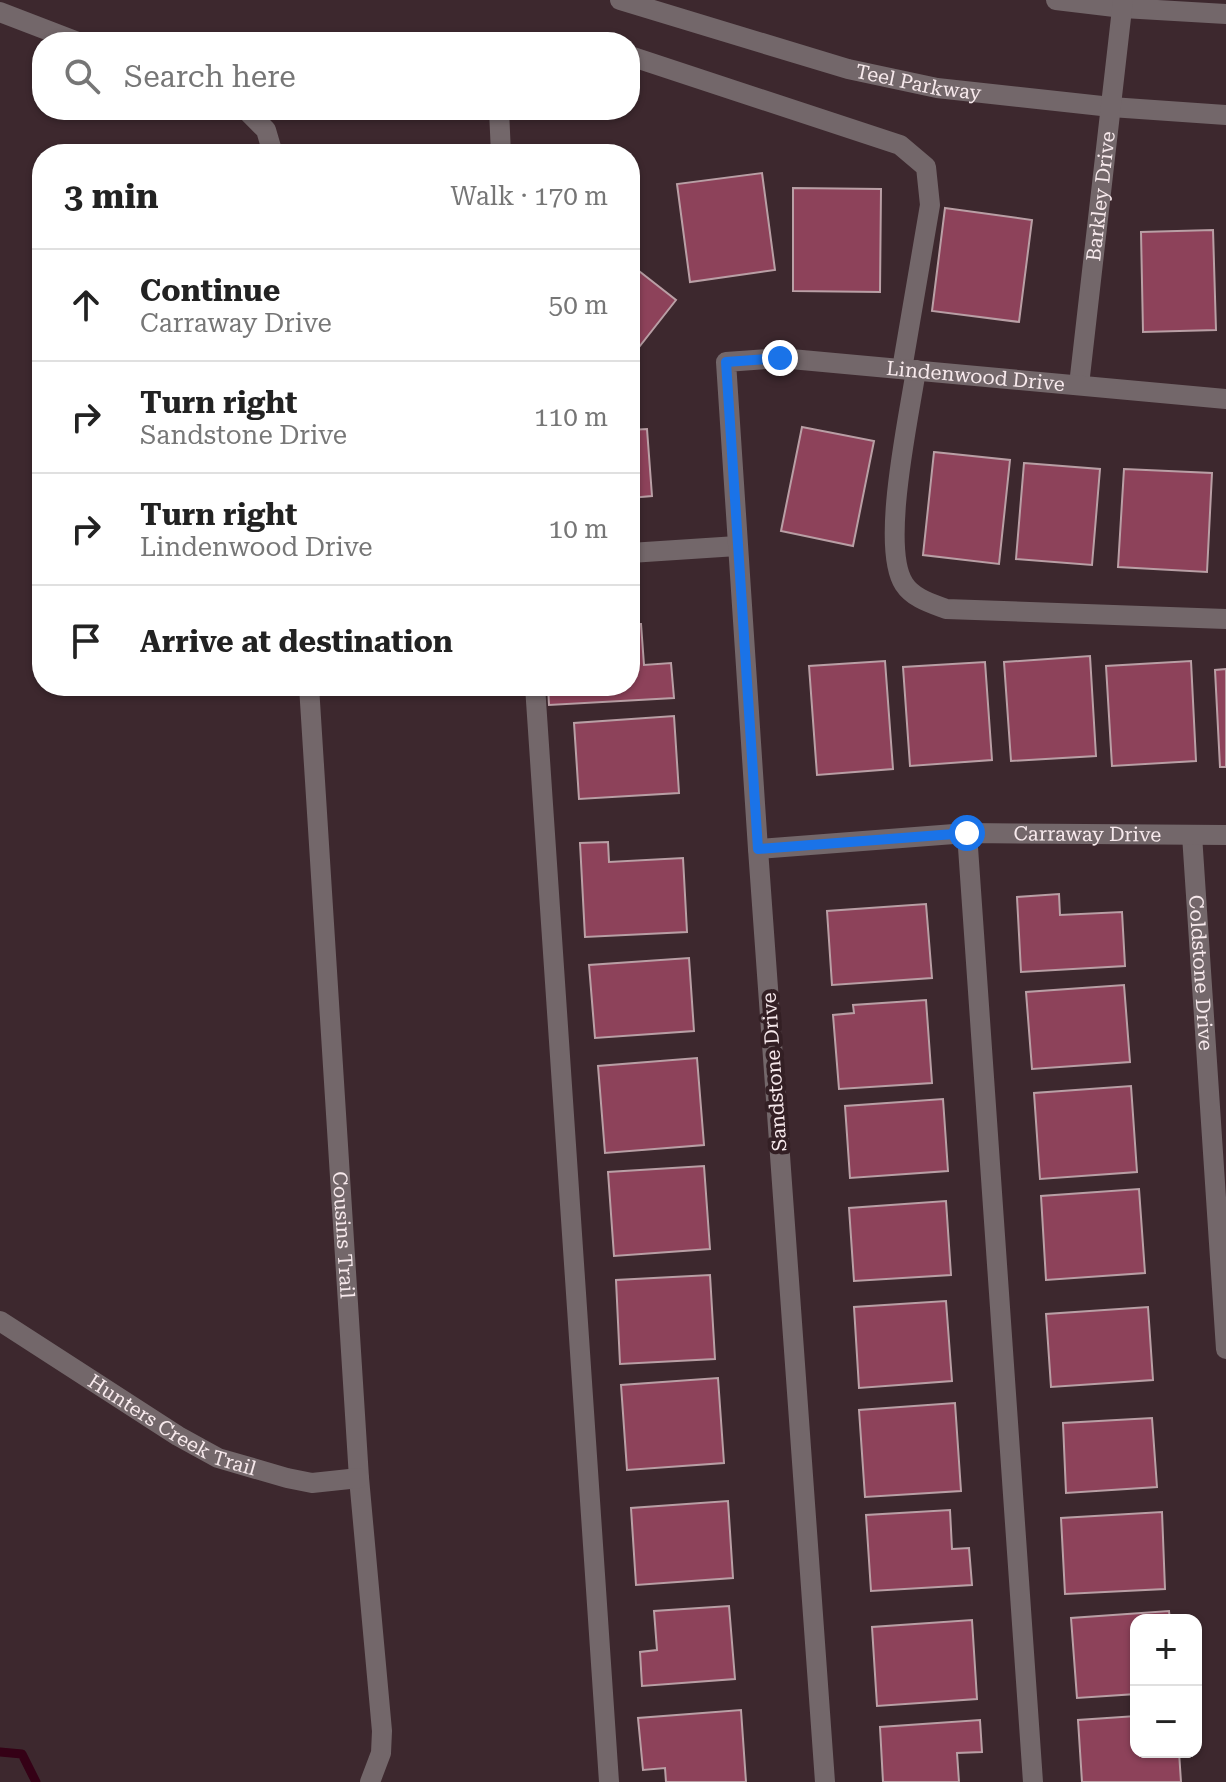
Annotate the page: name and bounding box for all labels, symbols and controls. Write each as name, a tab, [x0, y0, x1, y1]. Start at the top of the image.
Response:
search box	[32, 32, 640, 120]
icon: search	[60, 54, 104, 98]
text: Search here	[124, 59, 296, 94]
street label: Teel Parkway	[853, 59, 983, 105]
street label: Barkley Drive	[1081, 130, 1120, 263]
text: 3 min	[64, 176, 159, 216]
text: Walk · 170 m	[450, 181, 608, 211]
text: Continue	[140, 273, 280, 308]
icon: ahead	[64, 283, 108, 327]
text: 50 m	[549, 290, 608, 320]
text: Carraway Drive	[140, 308, 332, 338]
route end	[762, 340, 798, 376]
street label: Lindenwood Drive	[885, 356, 1066, 396]
text: Turn right	[140, 385, 297, 420]
icon: right	[64, 395, 108, 439]
text: 110 m	[534, 402, 608, 432]
text: Sandstone Drive	[140, 420, 347, 450]
text: Turn right	[140, 497, 297, 532]
icon: right	[64, 507, 108, 551]
text: 10 m	[549, 514, 608, 544]
text: Lindenwood Drive	[140, 532, 373, 562]
icon: arrive	[64, 619, 108, 663]
text: Arrive at destination	[140, 624, 453, 659]
route start	[949, 815, 985, 851]
street label: Carraway Drive	[1013, 821, 1161, 846]
street label: Coldstone Drive	[1184, 894, 1218, 1051]
street label: Sandstone Drive	[756, 992, 792, 1152]
street label: Cousins Trail	[328, 1171, 360, 1299]
street label: Hunters Creek Trail	[83, 1369, 259, 1480]
map controls	[1130, 1614, 1202, 1758]
button: +	[1130, 1614, 1202, 1686]
button: −	[1130, 1686, 1202, 1758]

